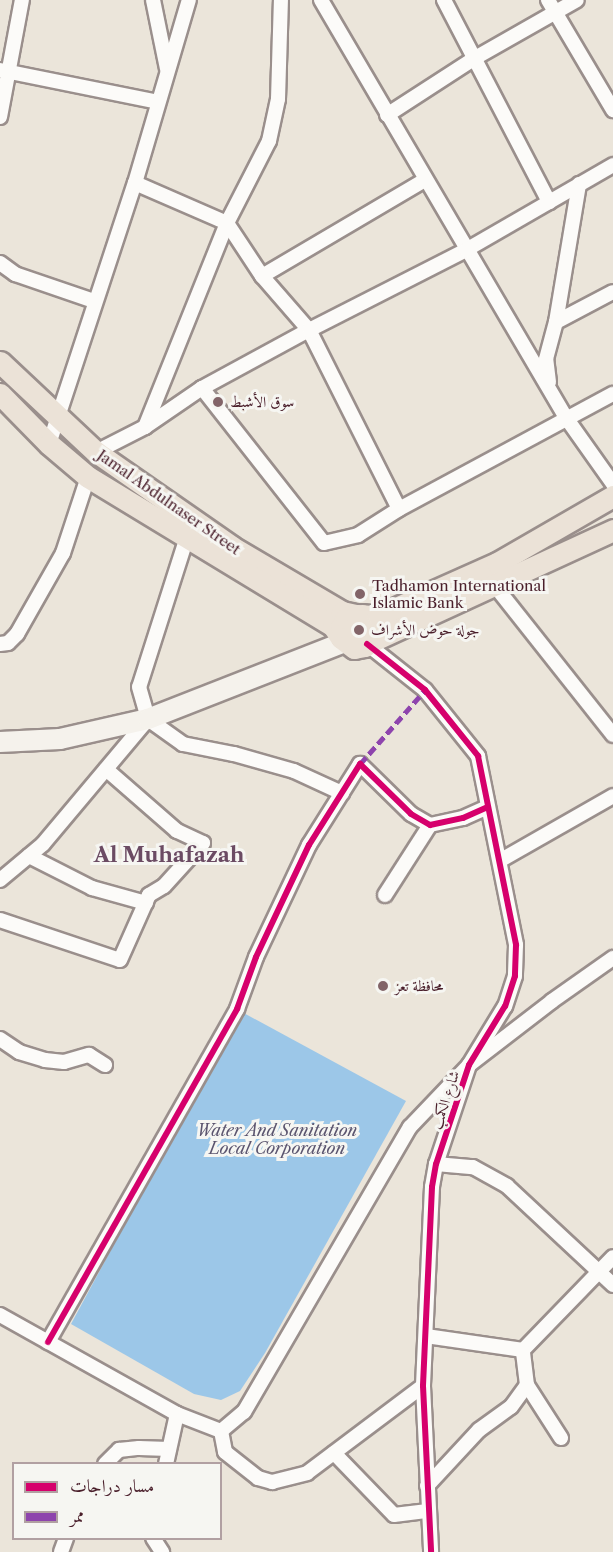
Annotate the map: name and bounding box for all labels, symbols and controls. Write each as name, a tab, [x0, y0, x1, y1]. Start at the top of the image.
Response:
place label: سوق الأشبط	[230, 393, 294, 411]
marker: سوق الأشبط	[211, 395, 225, 409]
street label: Jamal Abdulnaser Street	[94, 445, 244, 559]
place label: Tadhamon International Islamic Bank	[372, 576, 546, 611]
marker: Tadhamon International Islamic Bank	[353, 587, 367, 601]
place label: جولة حوض الأشراف	[371, 621, 480, 639]
marker: جولة حوض الأشراف	[352, 623, 366, 637]
district label: Al Muhafazah	[94, 842, 244, 868]
place label: محافظة تعز	[395, 977, 443, 995]
marker: محافظة تعز	[376, 979, 390, 993]
street label: شارع الكمب	[427, 1068, 463, 1132]
water label: Water And Sanitation Local Corporation	[197, 1120, 357, 1158]
legend	[12, 1462, 222, 1540]
text: مسار دراجات	[70, 1475, 154, 1497]
text: ممر	[70, 1505, 84, 1527]

